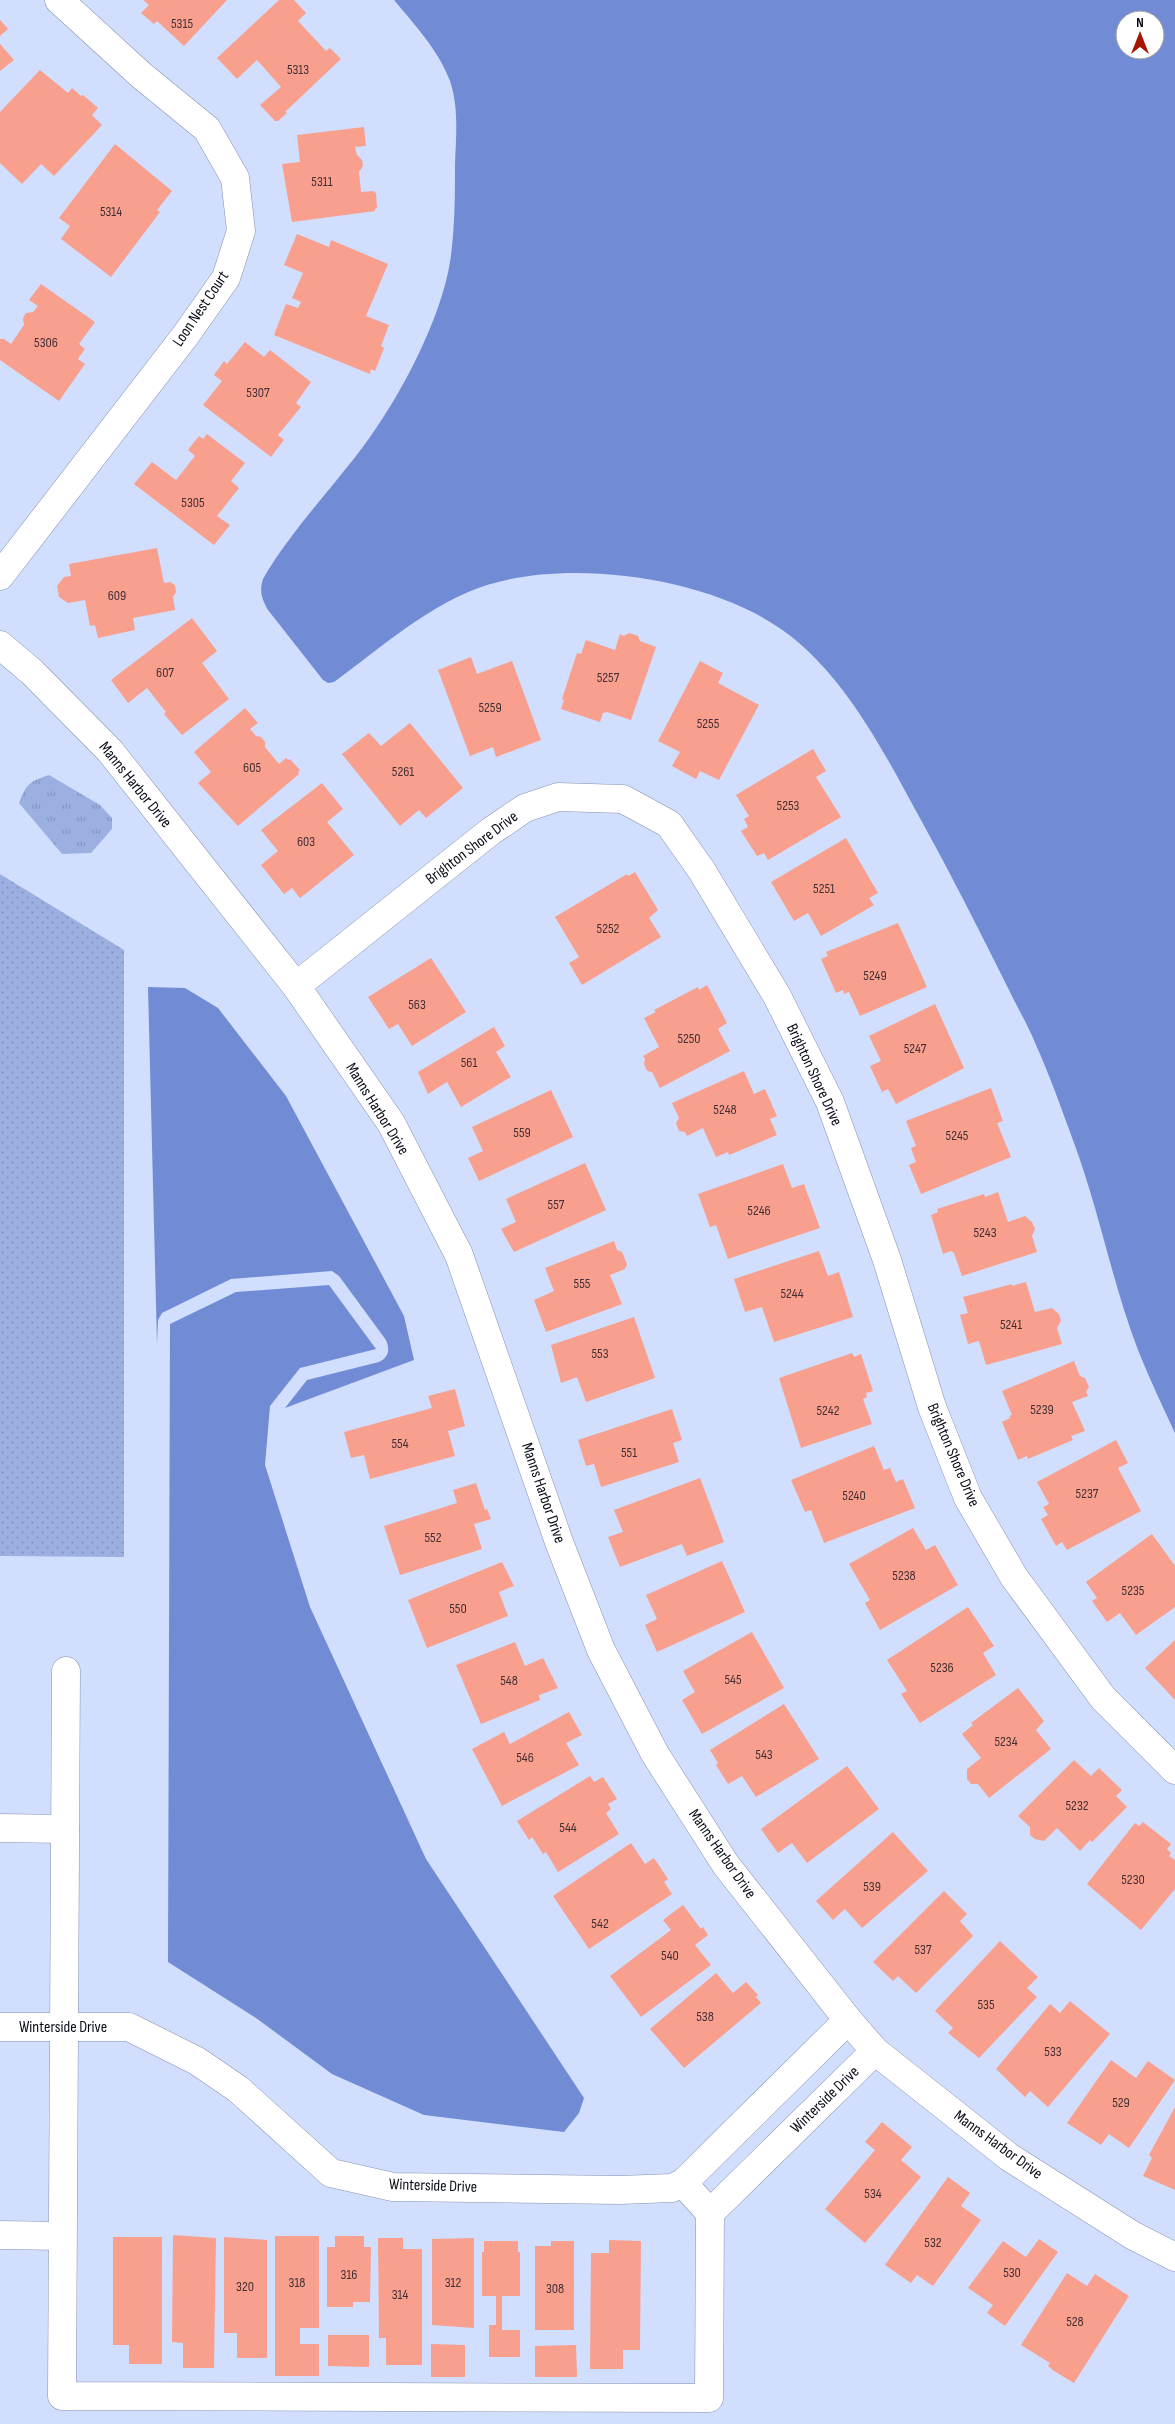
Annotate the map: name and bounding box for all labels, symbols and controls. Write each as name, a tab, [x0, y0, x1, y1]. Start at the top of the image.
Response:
north arrow	[1115, 10, 1165, 60]
text: N	[1136, 14, 1144, 31]
house number: 5315	[171, 15, 193, 32]
house number: 5313	[287, 61, 309, 78]
house number: 5311	[311, 173, 333, 190]
house number: 5314	[100, 203, 122, 220]
street label: Loon Nest Court	[169, 268, 233, 350]
house number: 5306	[34, 334, 58, 351]
house number: 5307	[246, 384, 270, 401]
house number: 5305	[181, 494, 205, 511]
house number: 609	[108, 587, 126, 604]
house number: 607	[156, 664, 174, 681]
house number: 5257	[597, 669, 620, 686]
house number: 5259	[478, 699, 502, 716]
house number: 5255	[697, 715, 720, 732]
street label: Manns Harbor Drive	[95, 738, 175, 832]
house number: 605	[243, 759, 261, 776]
house number: 5261	[392, 763, 414, 780]
house number: 5253	[777, 797, 800, 814]
street label: Brighton Shore Drive	[422, 807, 522, 889]
house number: 603	[297, 833, 315, 850]
house number: 5251	[813, 880, 835, 897]
house number: 5252	[597, 920, 620, 937]
house number: 5249	[863, 967, 887, 984]
house number: 563	[408, 996, 426, 1013]
street label: Brighton Shore Drive	[782, 1021, 846, 1129]
house number: 5250	[677, 1030, 701, 1047]
house number: 5247	[904, 1040, 927, 1057]
house number: 561	[461, 1054, 477, 1071]
street label: Manns Harbor Drive	[341, 1059, 413, 1159]
house number: 5248	[713, 1101, 737, 1118]
house number: 559	[513, 1124, 531, 1141]
house number: 5245	[946, 1127, 969, 1144]
house number: 557	[548, 1196, 565, 1213]
house number: 5246	[747, 1202, 771, 1219]
house number: 5243	[973, 1224, 997, 1241]
house number: 555	[574, 1275, 591, 1292]
house number: 5244	[780, 1285, 804, 1302]
house number: 5241	[1000, 1316, 1022, 1333]
house number: 553	[591, 1345, 609, 1362]
street label: Brighton Shore Drive	[923, 1400, 983, 1510]
house number: 5239	[1030, 1401, 1054, 1418]
house number: 5242	[817, 1402, 840, 1419]
house number: 554	[391, 1435, 409, 1452]
street label: Manns Harbor Drive	[517, 1440, 569, 1546]
house number: 551	[621, 1444, 637, 1461]
house number: 5237	[1076, 1485, 1099, 1502]
house number: 5240	[842, 1487, 866, 1504]
house number: 552	[425, 1529, 442, 1546]
house number: 5238	[892, 1567, 916, 1584]
house number: 5235	[1122, 1582, 1145, 1599]
house number: 550	[449, 1600, 467, 1617]
house number: 5236	[930, 1659, 954, 1676]
house number: 545	[724, 1671, 742, 1688]
house number: 548	[500, 1672, 518, 1689]
house number: 5234	[994, 1733, 1018, 1750]
house number: 543	[755, 1746, 773, 1763]
house number: 546	[516, 1749, 534, 1766]
house number: 5232	[1065, 1797, 1089, 1814]
street label: Manns Harbor Drive	[684, 1806, 760, 1902]
house number: 544	[559, 1819, 577, 1836]
house number: 5230	[1121, 1871, 1145, 1888]
house number: 539	[863, 1878, 881, 1895]
house number: 542	[591, 1915, 609, 1932]
house number: 537	[914, 1941, 932, 1958]
house number: 540	[661, 1947, 679, 1964]
house number: 535	[977, 1996, 995, 2013]
house number: 538	[696, 2008, 714, 2025]
street label: Winterside Drive	[19, 2018, 107, 2037]
house number: 533	[1044, 2043, 1062, 2060]
street label: Winterside Drive	[787, 2063, 863, 2137]
house number: 529	[1112, 2094, 1130, 2111]
street label: Manns Harbor Drive	[950, 2106, 1046, 2184]
street label: Winterside Drive	[389, 2175, 477, 2197]
house number: 534	[864, 2185, 882, 2202]
house number: 532	[924, 2234, 942, 2251]
house number: 530	[1003, 2264, 1021, 2281]
house number: 316	[341, 2266, 357, 2283]
house number: 318	[289, 2274, 305, 2291]
house number: 312	[445, 2274, 462, 2291]
house number: 320	[236, 2278, 254, 2295]
house number: 308	[546, 2280, 564, 2297]
house number: 314	[392, 2286, 408, 2303]
house number: 528	[1066, 2313, 1084, 2330]

